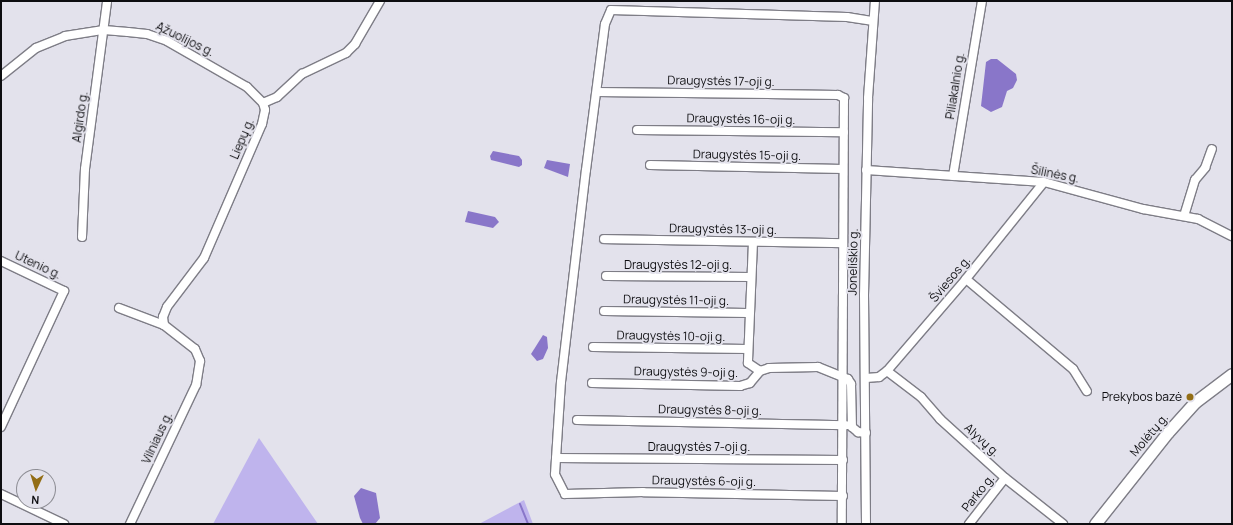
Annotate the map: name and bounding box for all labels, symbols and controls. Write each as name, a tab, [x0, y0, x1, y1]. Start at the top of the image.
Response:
street label: Ąžuolijos g.	[154, 19, 216, 59]
street label: Piliakalnio g.	[943, 52, 967, 120]
street label: Draugystės 17-oji g.	[667, 73, 775, 89]
street label: Algirdo g.	[69, 91, 91, 143]
street label: Draugystės 16-oji g.	[686, 111, 796, 127]
street label: Liepų g.	[227, 117, 257, 161]
street label: Draugystės 15-oji g.	[693, 147, 801, 163]
street label: Šilinės g.	[1030, 162, 1080, 186]
street label: Draugystės 13-oji g.	[669, 221, 777, 237]
street label: Joneliškio g.	[845, 228, 861, 296]
street label: Utenio g.	[13, 248, 63, 282]
street label: Šviesos g.	[927, 253, 973, 305]
street label: Draugystės 12-oji g.	[624, 258, 732, 272]
street label: Draugystės 11-oji g.	[623, 292, 729, 308]
street label: Draugystės 10-oji g.	[617, 328, 725, 344]
street label: Draugystės 9-oji g.	[634, 364, 738, 380]
place label: Prekybos bazė	[1102, 390, 1182, 404]
marker: Prekybos bazė	[1185, 392, 1195, 402]
street label: Draugystės 8-oji g.	[658, 402, 762, 418]
street label: Vilniaus g.	[139, 410, 175, 466]
street label: Molėtų g.	[1127, 411, 1171, 459]
street label: Alyvų g.	[961, 420, 1003, 460]
street label: Draugystės 7-oji g.	[648, 440, 750, 454]
north arrow	[16, 469, 56, 509]
street label: Parko g.	[959, 472, 997, 514]
street label: Draugystės 6-oji g.	[652, 473, 756, 489]
text: N	[31, 493, 40, 508]

